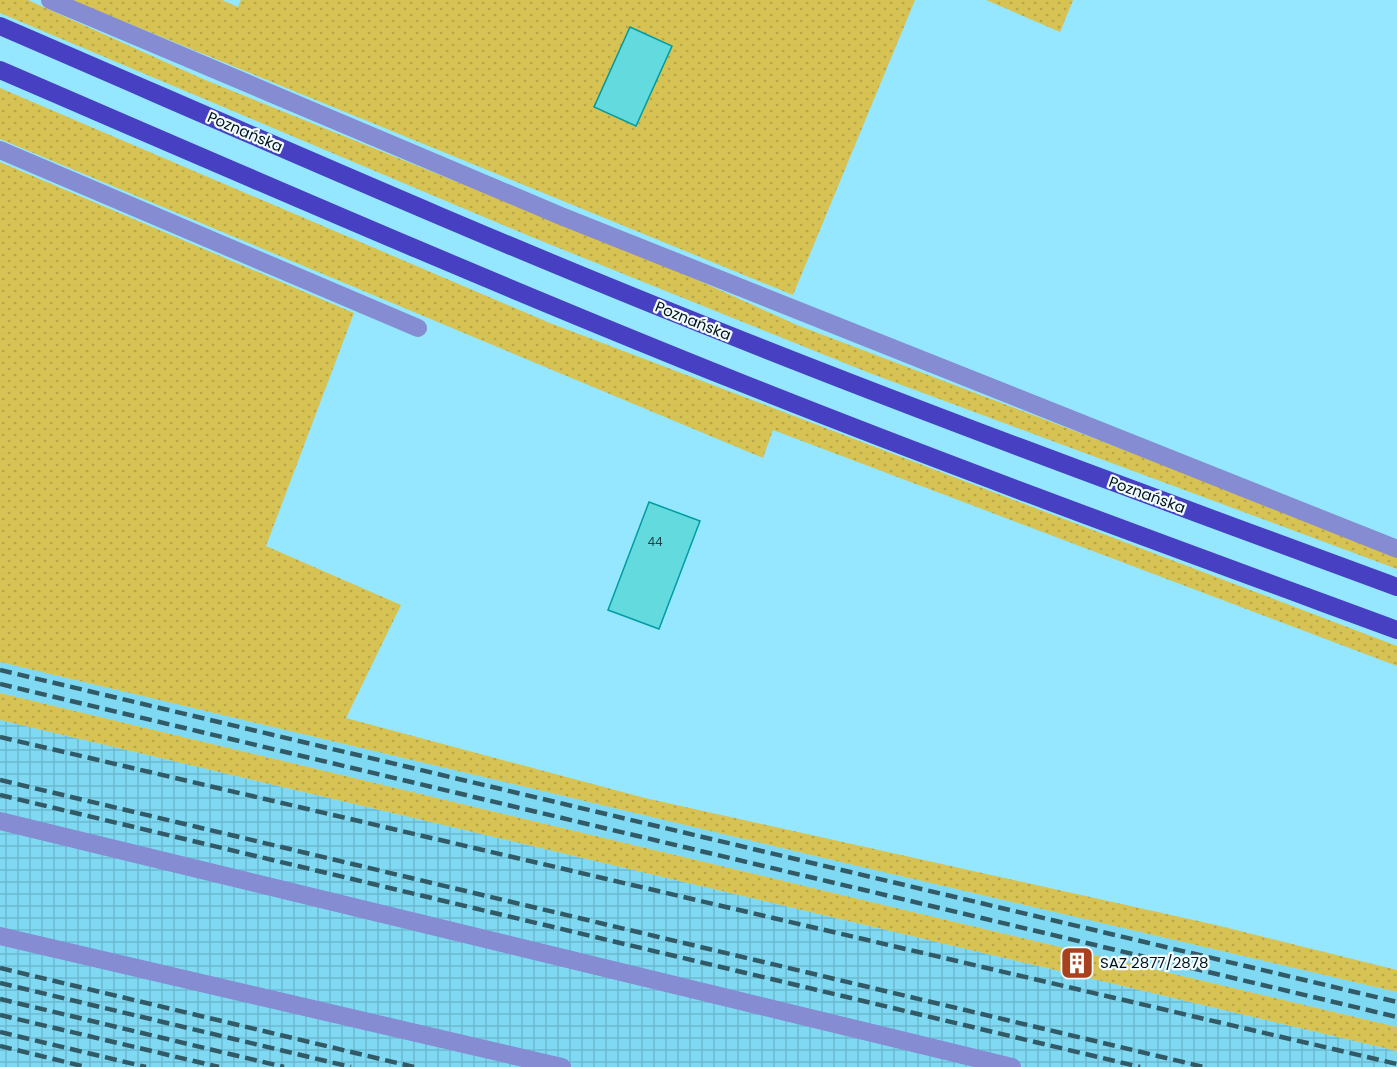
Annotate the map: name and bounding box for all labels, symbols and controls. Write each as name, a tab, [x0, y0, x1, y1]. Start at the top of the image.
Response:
street label: Poznańska	[204, 106, 286, 157]
street label: Poznańska	[652, 296, 734, 345]
street label: Poznańska	[1106, 471, 1188, 518]
house number: 44	[647, 533, 663, 550]
building icon: SAZ 2877/2878	[1059, 945, 1095, 981]
place label: SAZ 2877/2878	[1100, 952, 1208, 973]

